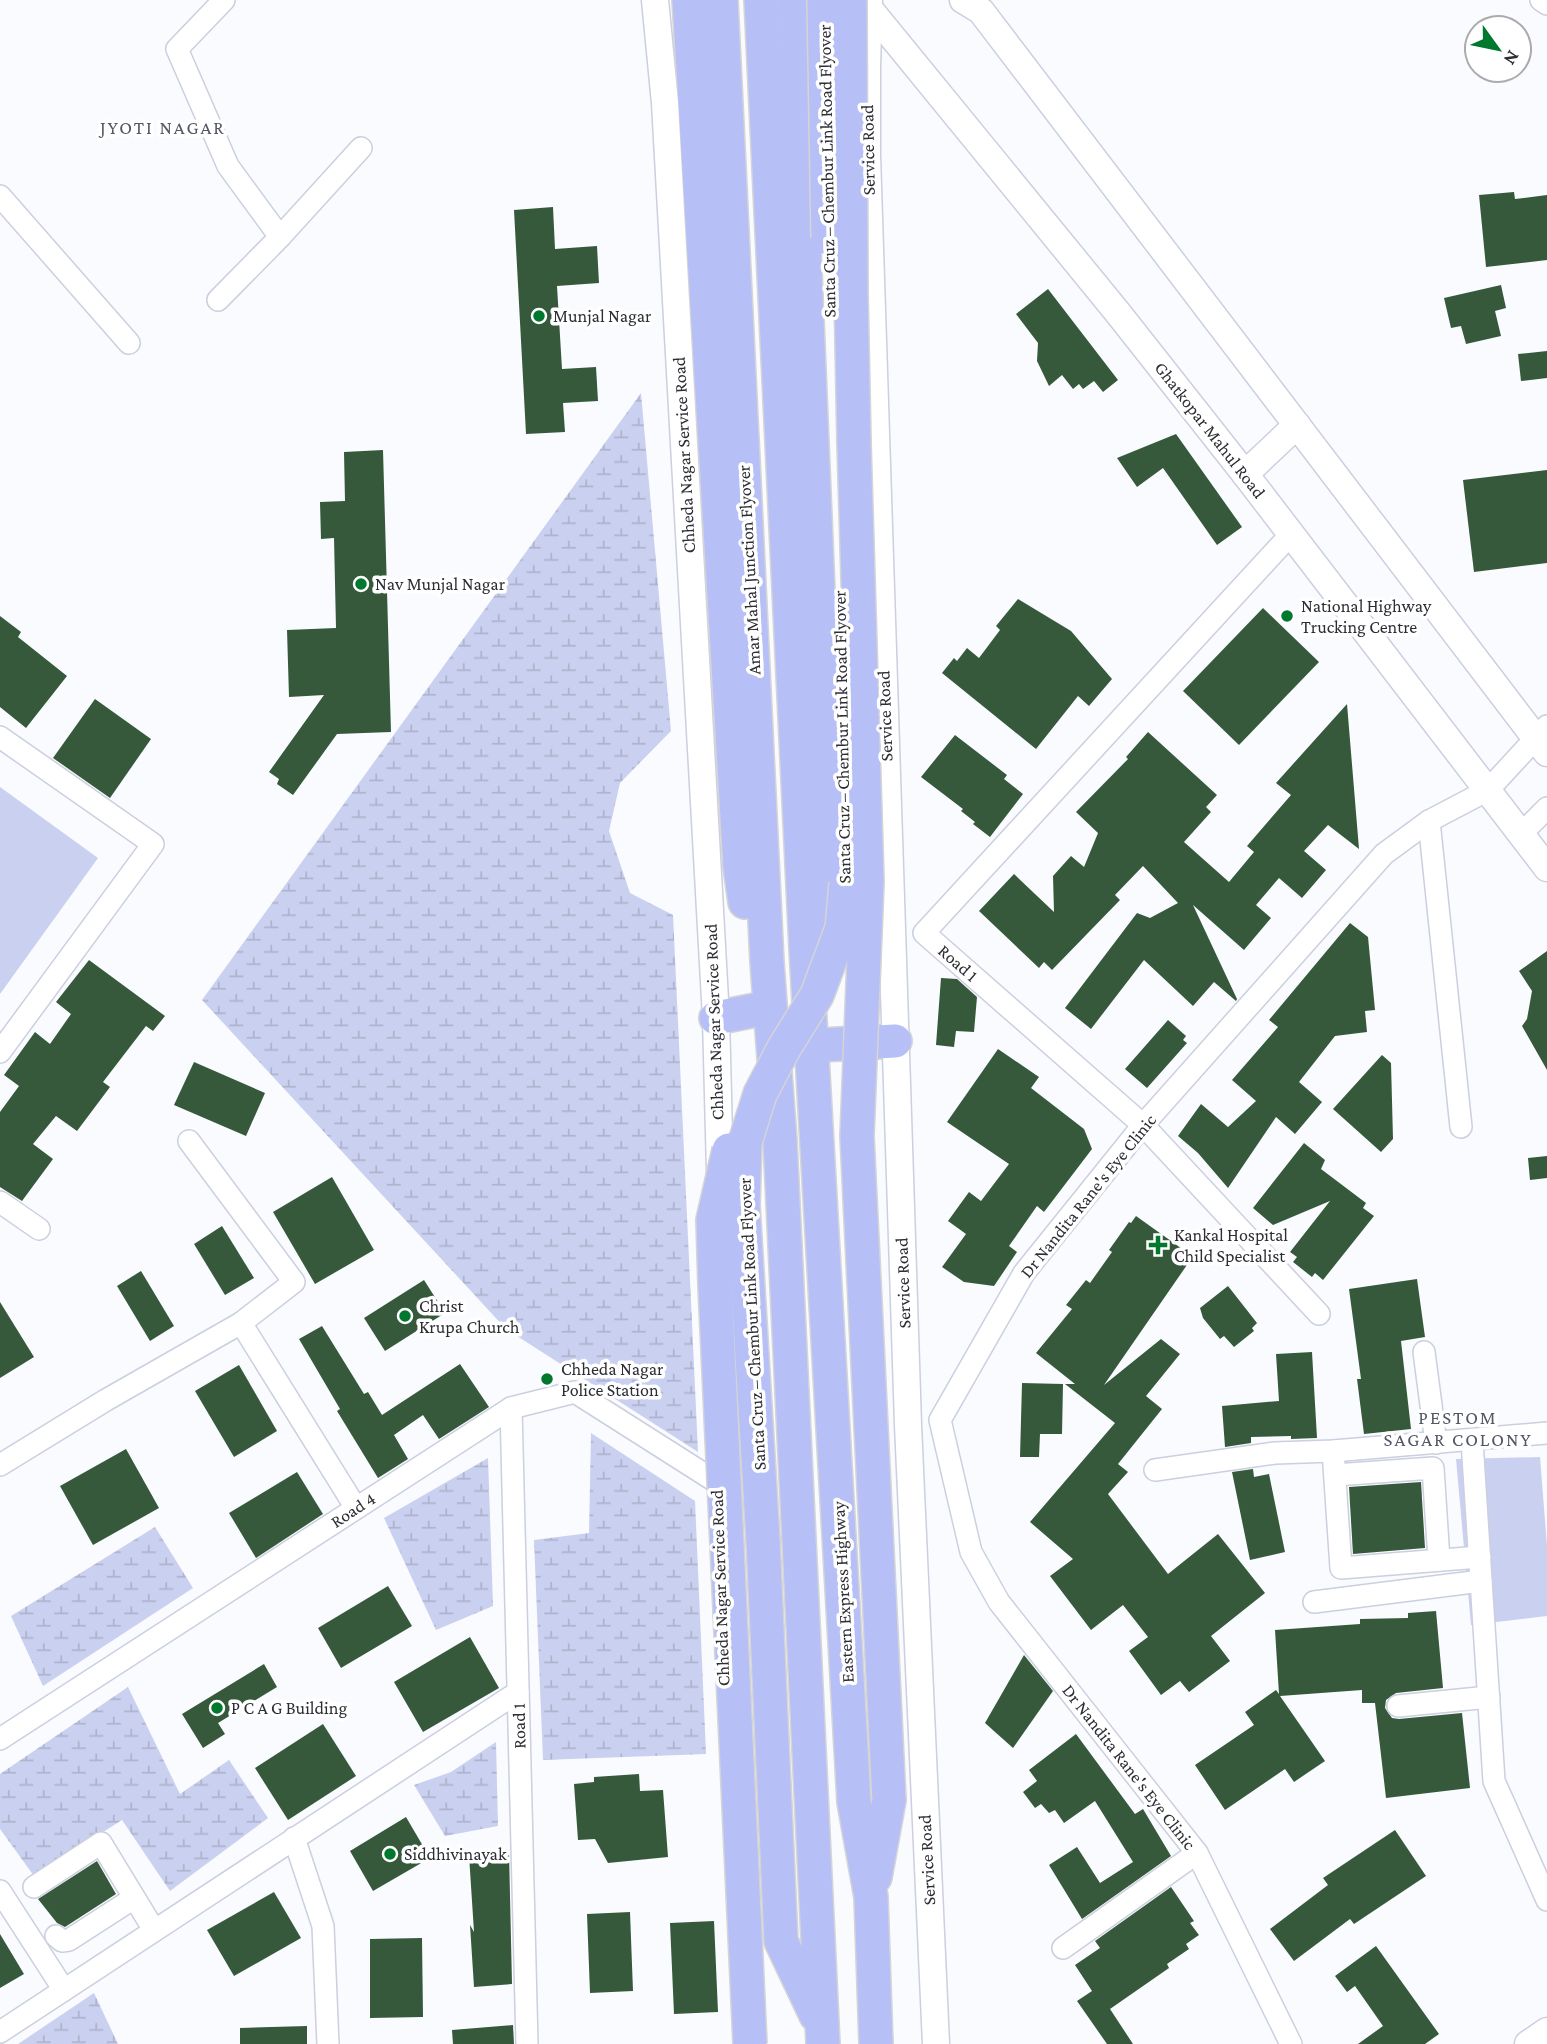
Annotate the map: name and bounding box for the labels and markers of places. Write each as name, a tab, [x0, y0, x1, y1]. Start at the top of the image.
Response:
place label: Munjal Nagar	[553, 306, 652, 327]
marker: Munjal Nagar	[531, 308, 547, 324]
place label: Nav Munjal Nagar	[375, 574, 506, 595]
marker: Nav Munjal Nagar	[353, 576, 369, 592]
place label: National Highway Trucking Centre	[1301, 596, 1432, 637]
marker: National Highway Trucking Centre	[1279, 608, 1295, 624]
place label: Kankal Hospital Child Specialist	[1174, 1225, 1288, 1266]
marker: Kankal Hospital Child Specialist	[1148, 1235, 1168, 1255]
place label: Christ Krupa Church	[419, 1296, 520, 1337]
marker: Christ Krupa Church	[397, 1308, 413, 1324]
place label: Chheda Nagar Police Station	[561, 1359, 664, 1400]
marker: Chheda Nagar Police Station	[539, 1371, 555, 1387]
place label: P C A G Building	[231, 1698, 347, 1718]
marker: P C A G Building	[209, 1700, 225, 1716]
place label: Siddhivinayak	[404, 1844, 507, 1864]
marker: Siddhivinayak	[382, 1846, 398, 1862]

